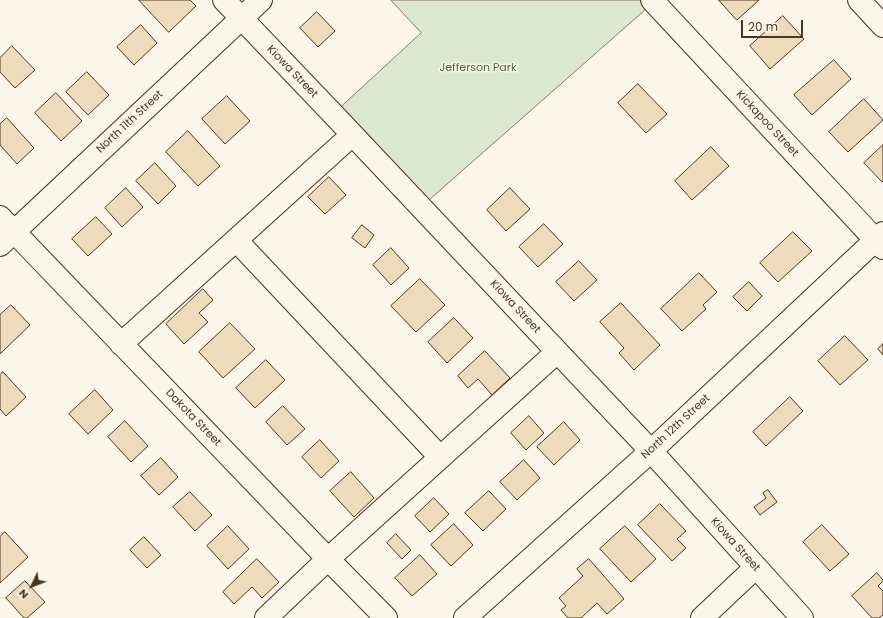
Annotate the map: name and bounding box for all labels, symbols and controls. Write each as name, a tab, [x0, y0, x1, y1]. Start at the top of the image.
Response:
scale bar	[743, 12, 805, 38]
text: 20 m	[748, 18, 778, 35]
street label: Kiowa Street	[264, 43, 320, 101]
park label: Jefferson Park	[439, 61, 517, 75]
street label: North 11th Street	[94, 88, 166, 156]
street label: Kickapoo Street	[733, 88, 801, 160]
street label: Kiowa Street	[487, 278, 543, 336]
street label: Dakota Street	[162, 387, 224, 449]
street label: North 12th Street	[639, 392, 713, 462]
street label: Kiowa Street	[707, 515, 763, 575]
north arrow	[12, 566, 52, 606]
text: N	[15, 586, 32, 603]

